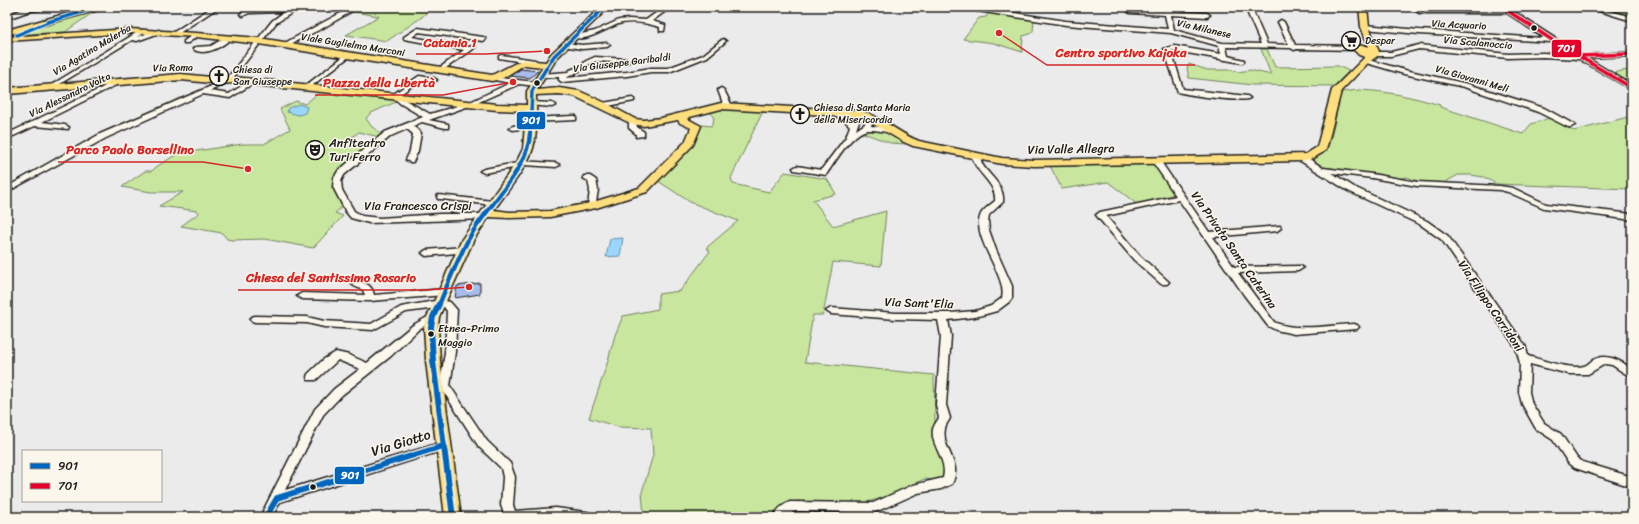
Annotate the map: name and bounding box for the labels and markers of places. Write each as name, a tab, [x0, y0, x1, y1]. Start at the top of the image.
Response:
unlabelled marker	[1529, 23, 1539, 33]
callout: Catania 1	[416, 29, 485, 54]
supermarket icon: Despar	[1340, 30, 1362, 52]
place label: Despar	[1365, 32, 1396, 50]
callout: Centro sportivo Kajoka	[1047, 40, 1195, 65]
place label: Chiesa di San Giuseppe	[233, 61, 292, 91]
church icon: Chiesa di San Giuseppe	[208, 65, 230, 87]
callout: Piazza della Libertà	[315, 70, 443, 95]
unlabelled marker	[532, 78, 542, 88]
place label: Chiesa di Santa Maria della Misericordia	[814, 99, 910, 129]
church icon: Chiesa di Santa Maria della Misericordia	[789, 103, 811, 125]
place label: Anfiteatro Turi Ferro	[328, 132, 385, 168]
callout: Parco Paolo Borsellino	[58, 137, 203, 162]
theatre icon: Anfiteatro Turi Ferro	[304, 139, 326, 161]
callout: Chiesa del Santissimo Rosario	[238, 265, 424, 290]
place label: Etnea-Primo Maggio	[438, 319, 500, 352]
marker: Etnea-Primo Maggio	[426, 329, 436, 339]
unlabelled marker	[308, 482, 318, 492]

